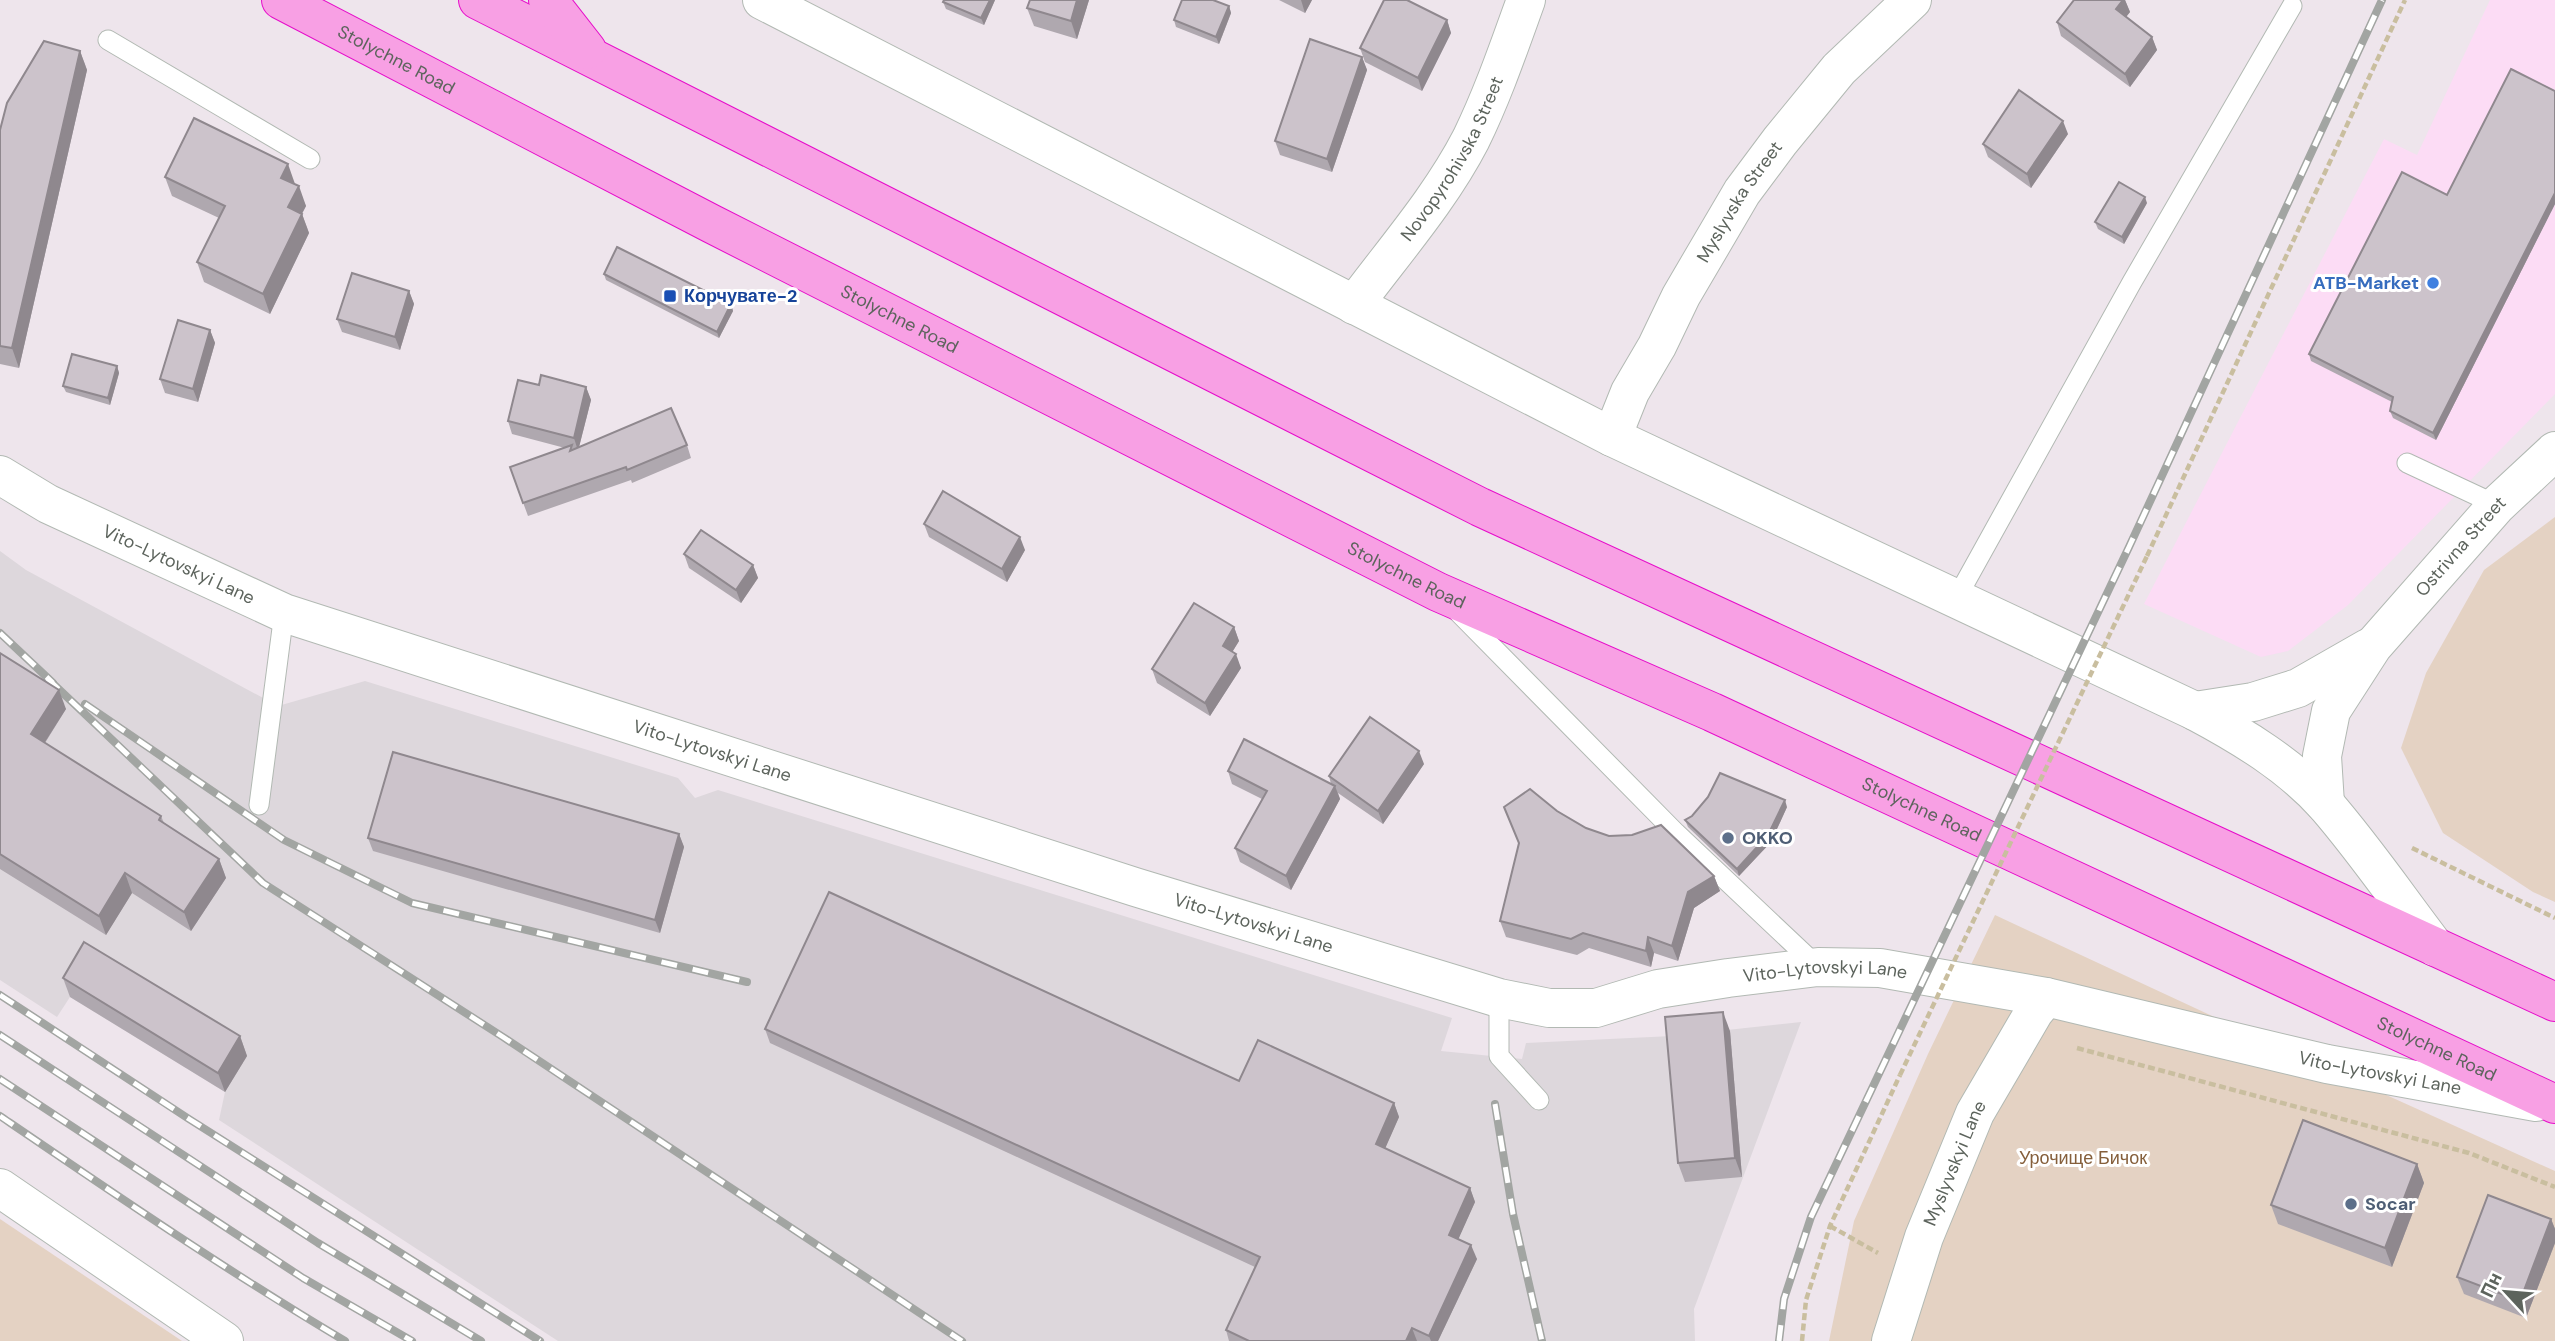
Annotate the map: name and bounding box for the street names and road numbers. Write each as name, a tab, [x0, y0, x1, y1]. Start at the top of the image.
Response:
street label: Stolychne Road	[334, 20, 459, 100]
street label: Novopyrohivska Street	[1395, 73, 1509, 246]
street label: Myslyvska Street	[1691, 136, 1788, 267]
street label: Stolychne Road	[837, 279, 963, 359]
street label: Ostrivna Street	[2410, 491, 2511, 602]
street label: Vito-Lytovskyi Lane	[99, 519, 259, 610]
street label: Stolychne Road	[1343, 536, 1469, 615]
street label: Vito-Lytovskyi Lane	[630, 714, 795, 788]
street label: Stolychne Road	[1858, 771, 1985, 848]
street label: Vito-Lytovskyi Lane	[1171, 888, 1336, 959]
street label: Vito-Lytovskyi Lane	[1742, 955, 1909, 988]
street label: Stolychne Road	[2373, 1011, 2500, 1087]
street label: Vito-Lytovskyi Lane	[2296, 1046, 2463, 1100]
street label: Myslyvskyi Lane	[1918, 1096, 1992, 1230]

